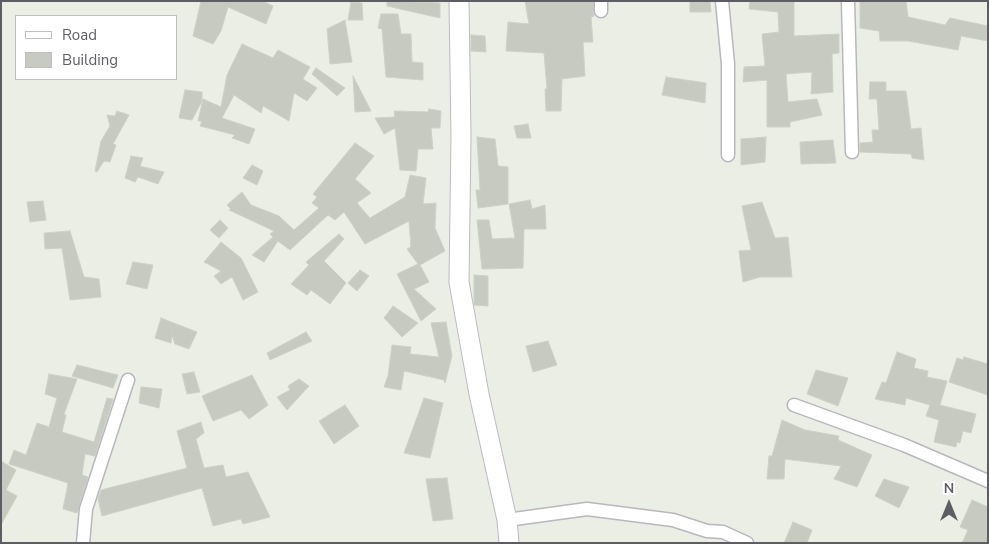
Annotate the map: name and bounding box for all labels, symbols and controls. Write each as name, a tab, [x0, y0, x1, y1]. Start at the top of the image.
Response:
legend	[15, 15, 178, 80]
text: Road	[62, 25, 97, 45]
text: Building	[62, 50, 118, 70]
north arrow	[924, 479, 974, 529]
text: N	[944, 479, 954, 498]

